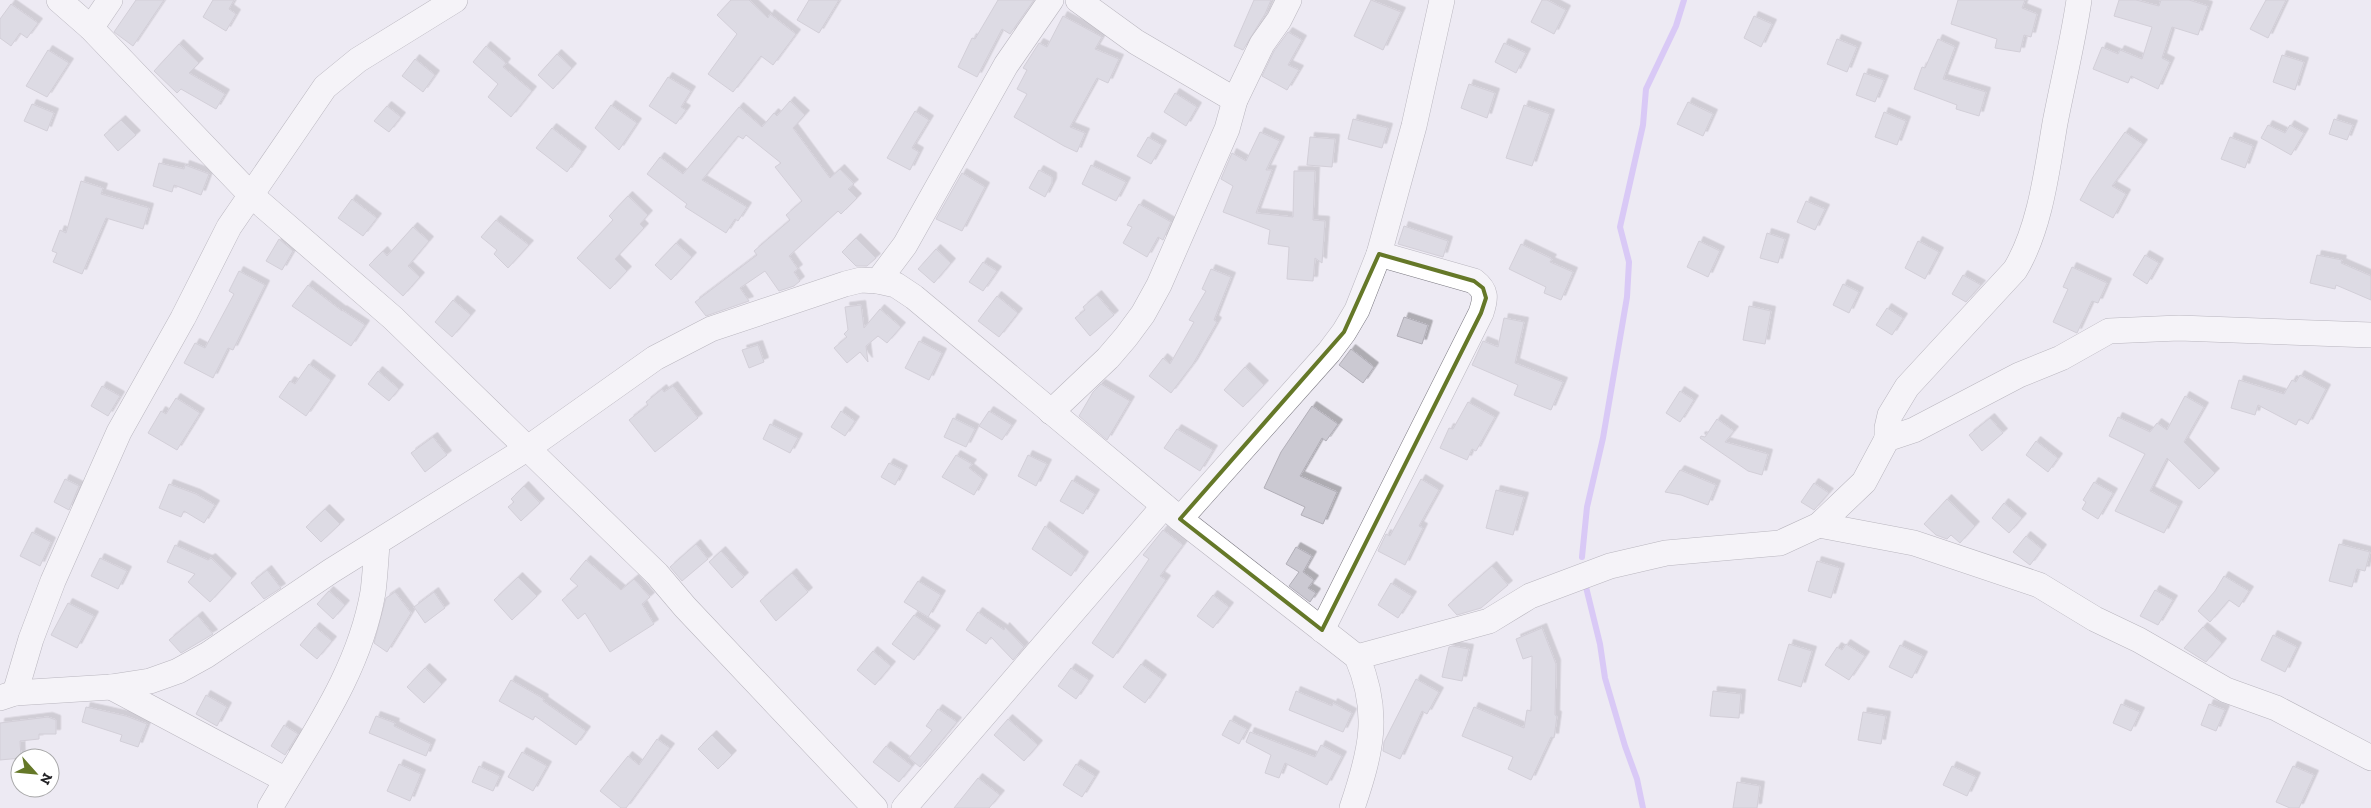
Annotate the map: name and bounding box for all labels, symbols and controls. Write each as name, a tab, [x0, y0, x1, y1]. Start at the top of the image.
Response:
north arrow	[10, 748, 60, 798]
text: N	[36, 770, 56, 788]

